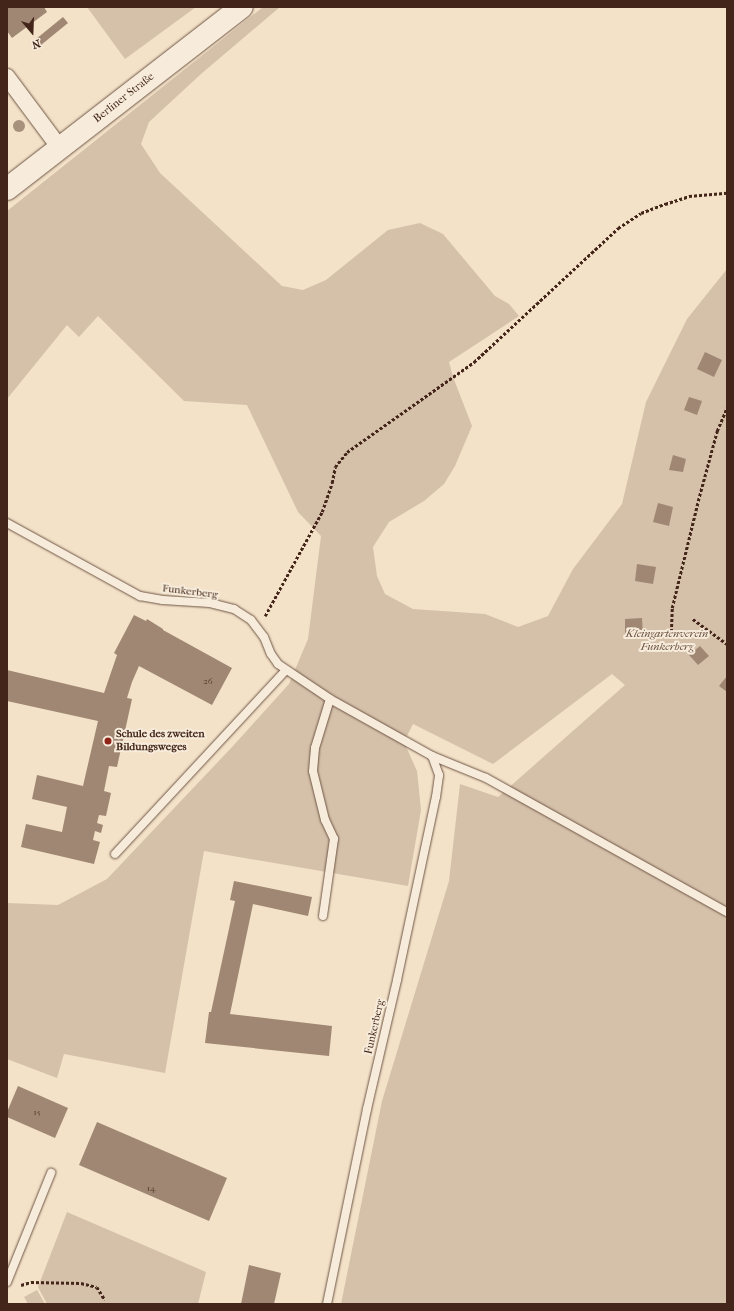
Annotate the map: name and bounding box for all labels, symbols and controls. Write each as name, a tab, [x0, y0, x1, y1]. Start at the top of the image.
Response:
north arrow	[12, 12, 52, 52]
text: N	[30, 36, 42, 51]
street label: Berliner Straße	[91, 70, 157, 126]
street label: Funkerberg	[161, 582, 219, 602]
park label: Kleingartenverein Funkerberg	[626, 628, 708, 654]
house number: 26	[203, 676, 213, 686]
place label: Schule des zweiten Bildungsweges	[116, 728, 205, 754]
marker: Schule des zweiten Bildungsweges	[103, 736, 113, 746]
street label: Funkerberg	[362, 998, 388, 1056]
house number: 15	[33, 1107, 41, 1117]
house number: 14	[147, 1183, 155, 1193]

